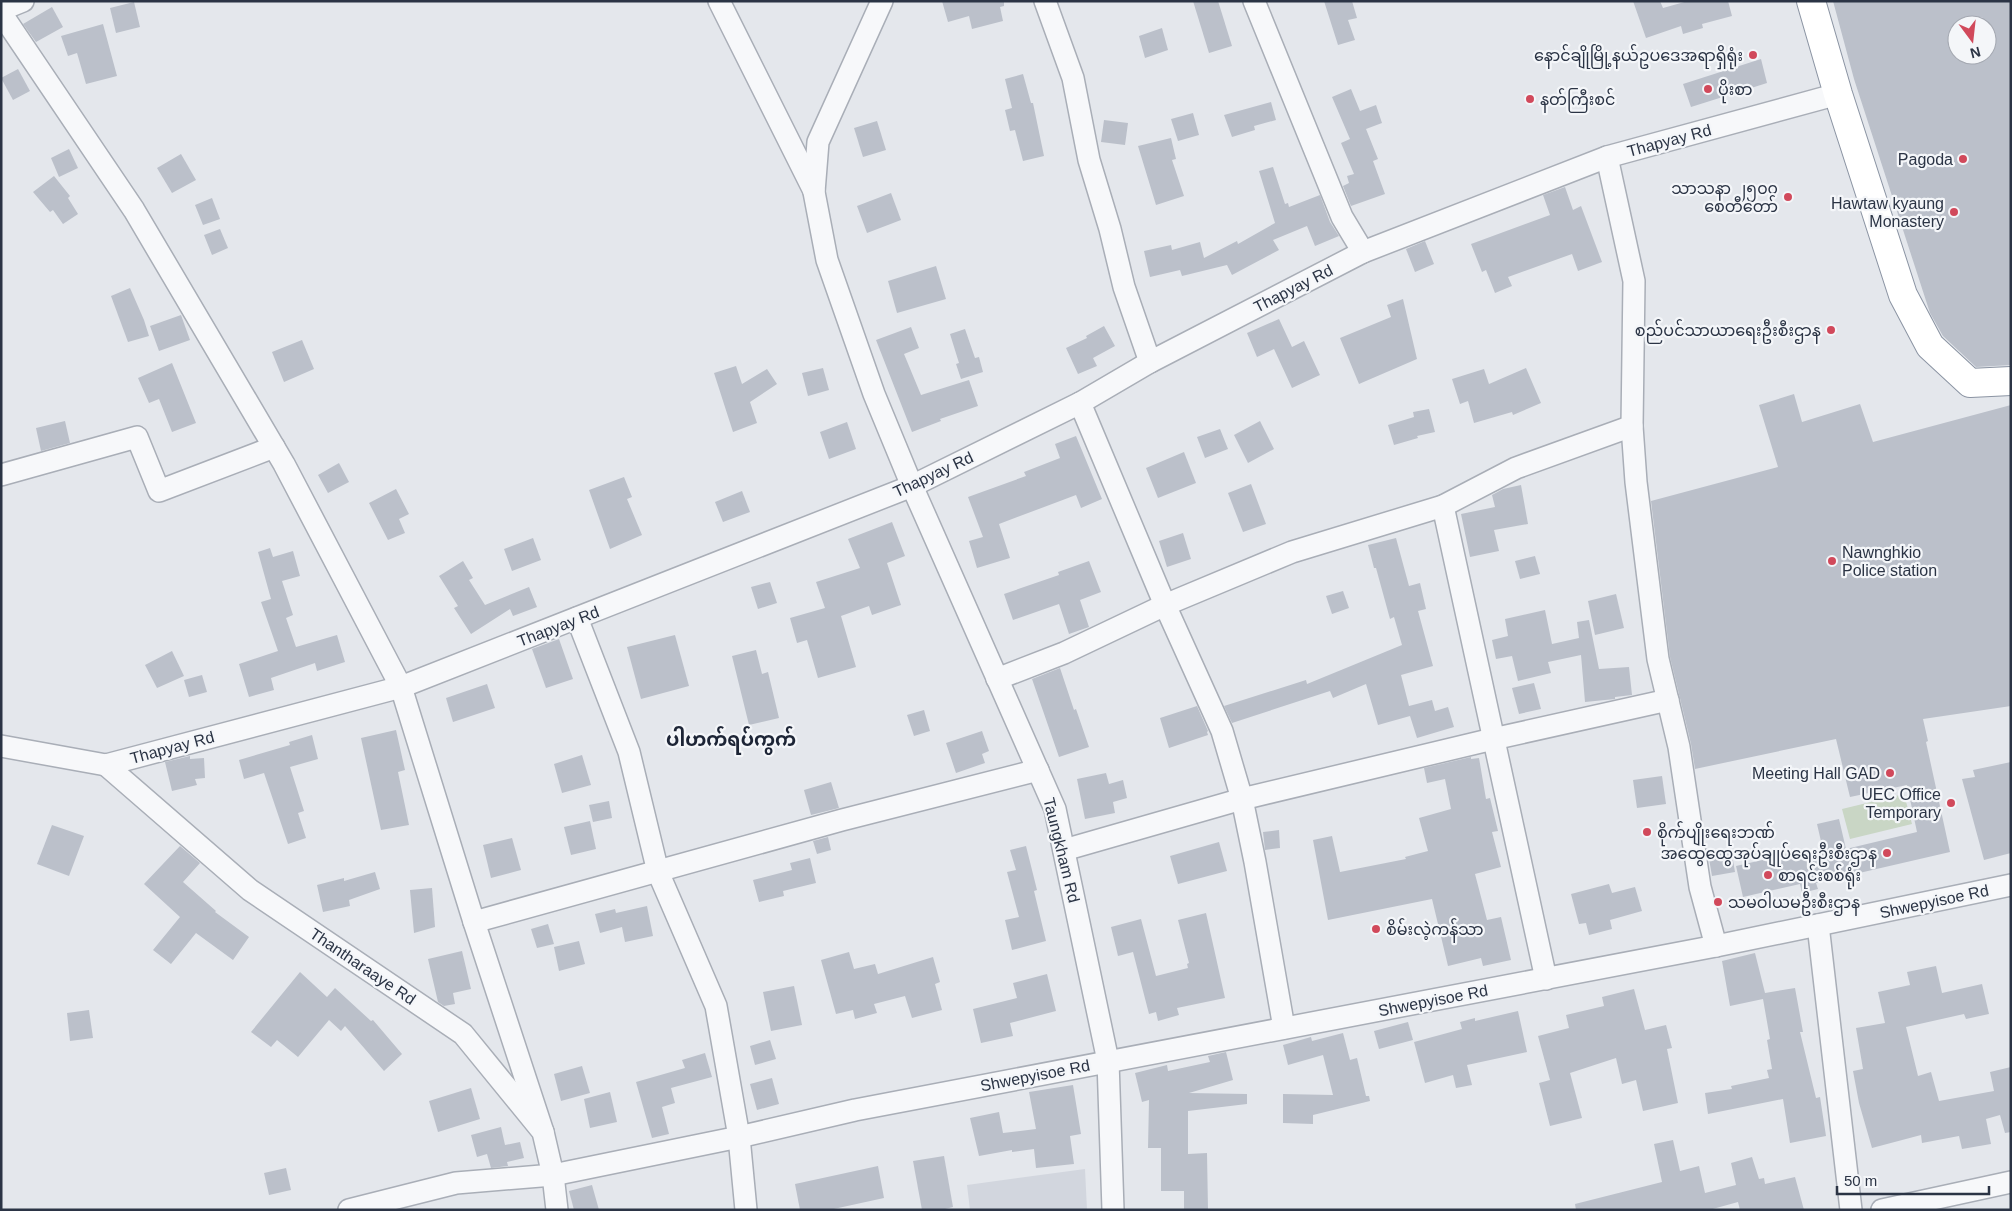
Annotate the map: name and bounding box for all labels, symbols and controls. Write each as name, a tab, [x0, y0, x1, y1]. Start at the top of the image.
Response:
north arrow	[1947, 15, 1997, 65]
place label: နောင်ချိုမြို့နယ်ဥပဒေအရာရှိရုံး	[1534, 44, 1743, 70]
text: N	[1968, 44, 1982, 62]
marker: နောင်ချိုမြို့နယ်ဥပဒေအရာရှိရုံး	[1747, 49, 1759, 61]
place label: ပိုးစာ	[1718, 79, 1752, 104]
marker: ပိုးစာ	[1702, 83, 1714, 95]
place label: နတ်ကြီးစင်	[1540, 88, 1615, 113]
marker: နတ်ကြီးစင်	[1524, 93, 1536, 105]
street label: Thapyay Rd	[1625, 121, 1713, 160]
place label: Pagoda	[1898, 151, 1953, 168]
marker: Pagoda	[1957, 153, 1969, 165]
place label: သာသနာ ၂၅၀၀ စေတီတော်	[1671, 180, 1778, 215]
marker: သာသနာ ၂၅၀၀ စေတီတော်	[1782, 191, 1794, 203]
place label: Hawtaw kyaung Monastery	[1831, 195, 1944, 230]
marker: Hawtaw kyaung Monastery	[1948, 206, 1960, 218]
street label: Thapyay Rd	[1251, 261, 1336, 316]
place label: စည်ပင်သာယာရေးဦးစီးဌာန	[1635, 319, 1821, 344]
marker: စည်ပင်သာယာရေးဦးစီးဌာန	[1825, 324, 1837, 336]
street label: Thapyay Rd	[891, 449, 976, 500]
place label: Nawnghkio Police station	[1842, 544, 1937, 579]
marker: Nawnghkio Police station	[1826, 555, 1838, 567]
street label: Thapyay Rd	[515, 603, 601, 650]
district label: ပါဟက်ရပ်ကွက်	[666, 726, 796, 755]
street label: Thapyay Rd	[128, 728, 216, 767]
place label: Meeting Hall GAD	[1752, 765, 1880, 782]
marker: Meeting Hall GAD	[1884, 767, 1896, 779]
place label: UEC Office Temporary	[1861, 786, 1941, 821]
street label: Taungkham Rd	[1040, 796, 1083, 904]
marker: UEC Office Temporary	[1945, 797, 1957, 809]
place label: စိုက်ပျိုးရေးဘဏ်	[1657, 821, 1775, 847]
marker: စိုက်ပျိုးရေးဘဏ်	[1641, 826, 1653, 838]
place label: အထွေထွေအုပ်ချုပ်ရေးဦးစီးဌာန	[1660, 842, 1877, 868]
marker: အထွေထွေအုပ်ချုပ်ရေးဦးစီးဌာန	[1881, 847, 1893, 859]
place label: စာရင်းစစ်ရုံး	[1778, 864, 1861, 890]
marker: စာရင်းစစ်ရုံး	[1762, 869, 1774, 881]
street label: Shwepyisoe Rd	[1878, 882, 1990, 921]
place label: သမဝါယမဦးစီးဌာန	[1728, 891, 1860, 916]
marker: သမဝါယမဦးစီးဌာန	[1712, 896, 1724, 908]
place label: စိမ်းလဲ့ကန်သာ	[1386, 918, 1484, 943]
marker: စိမ်းလဲ့ကန်သာ	[1370, 923, 1382, 935]
street label: Thantharaaye Rd	[307, 925, 419, 1008]
street label: Shwepyisoe Rd	[1377, 982, 1489, 1019]
street label: Shwepyisoe Rd	[979, 1057, 1091, 1094]
scale bar	[1837, 1164, 1990, 1196]
text: 50 m	[1844, 1172, 1877, 1189]

